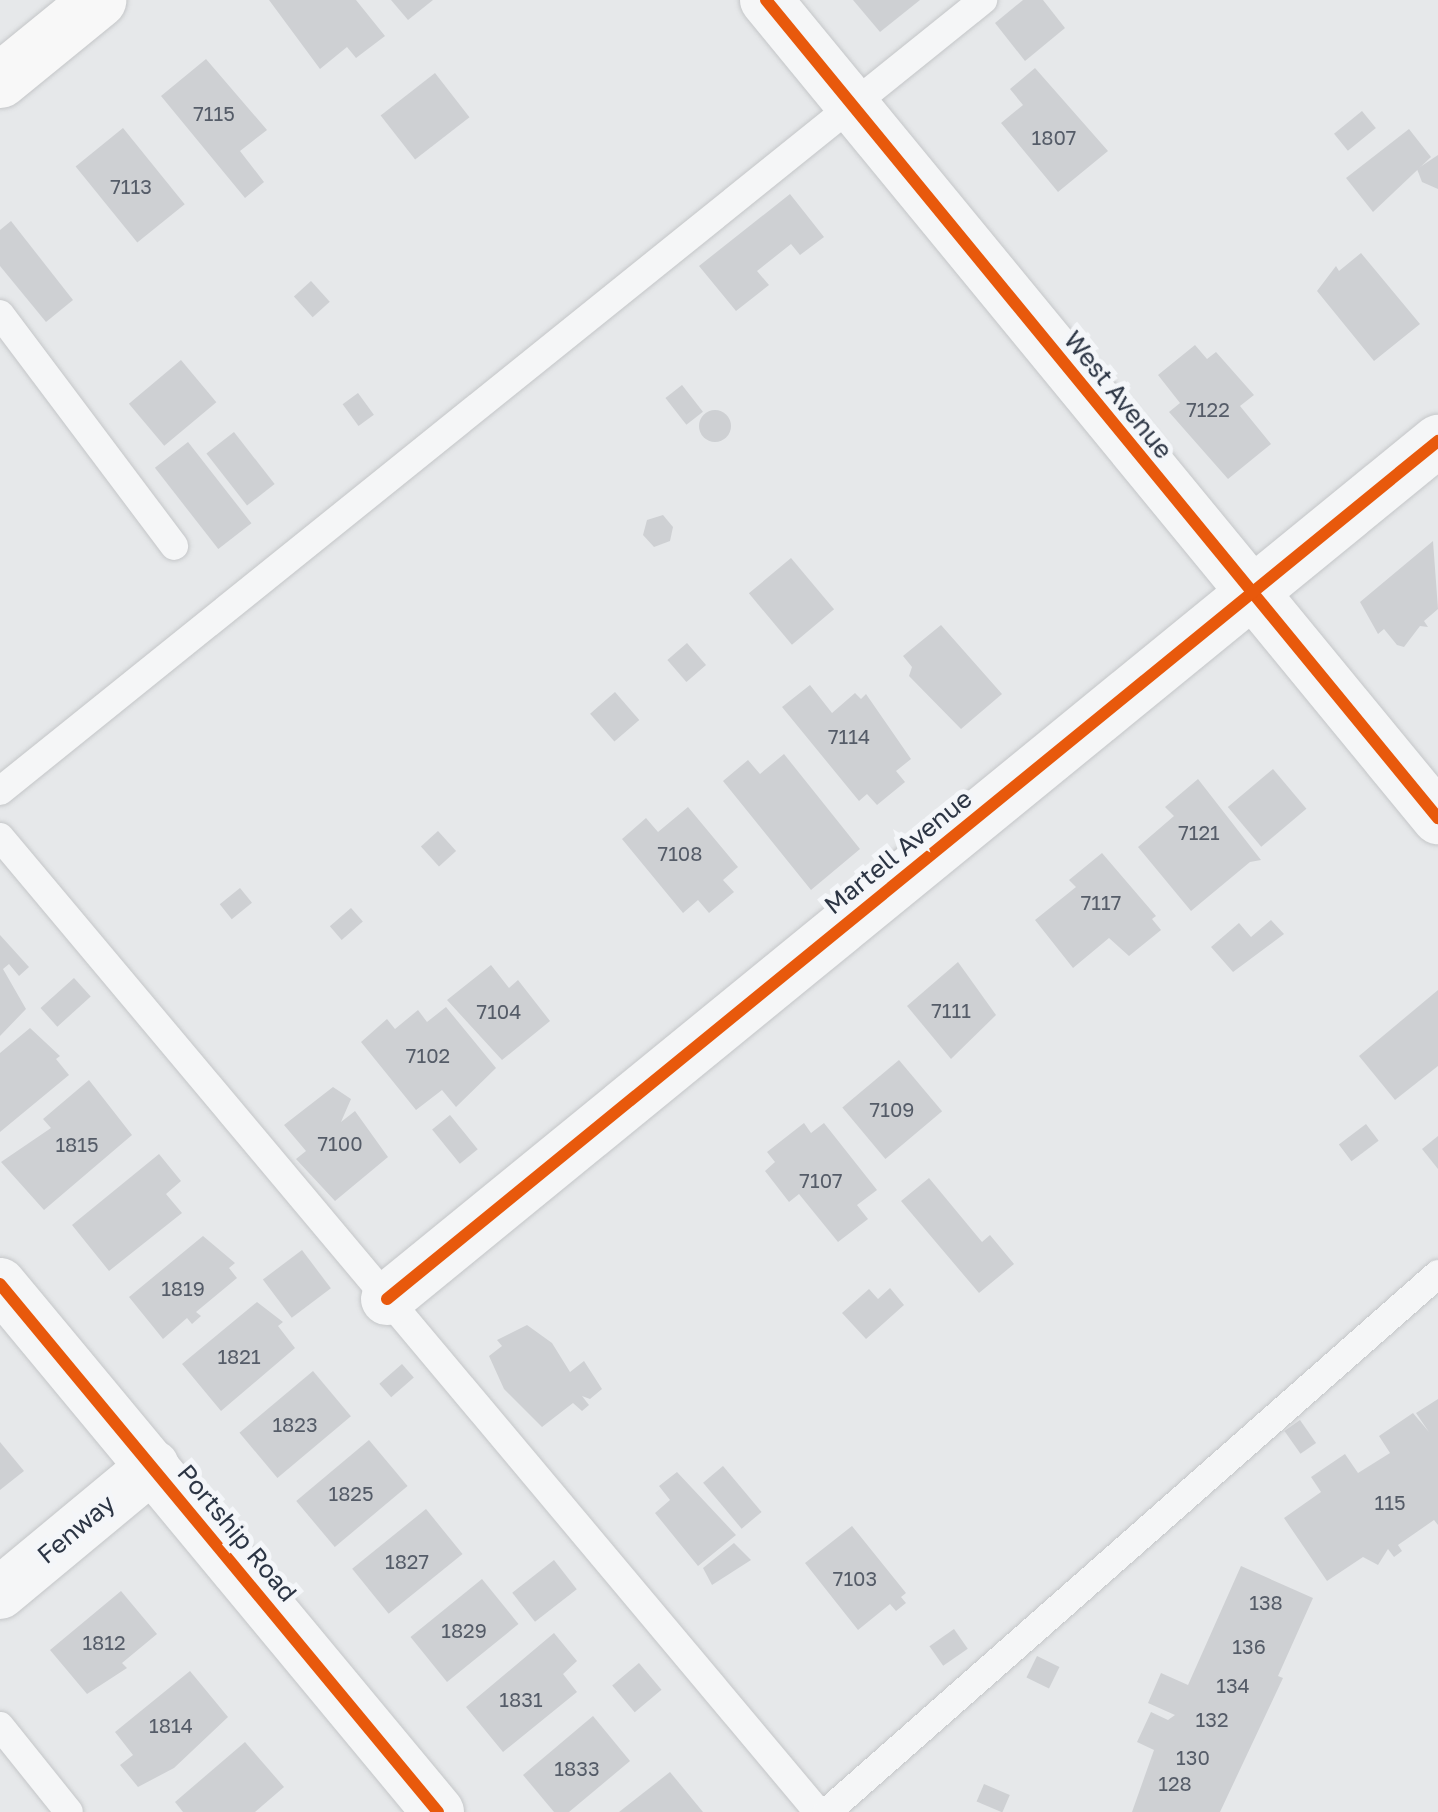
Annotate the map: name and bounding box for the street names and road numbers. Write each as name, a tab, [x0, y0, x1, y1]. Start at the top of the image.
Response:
street label: West Avenue	[1057, 325, 1179, 465]
street label: Martell Avenue	[818, 783, 978, 921]
street label: Portship Road	[171, 1458, 303, 1608]
street label: Fenway	[31, 1488, 121, 1570]

